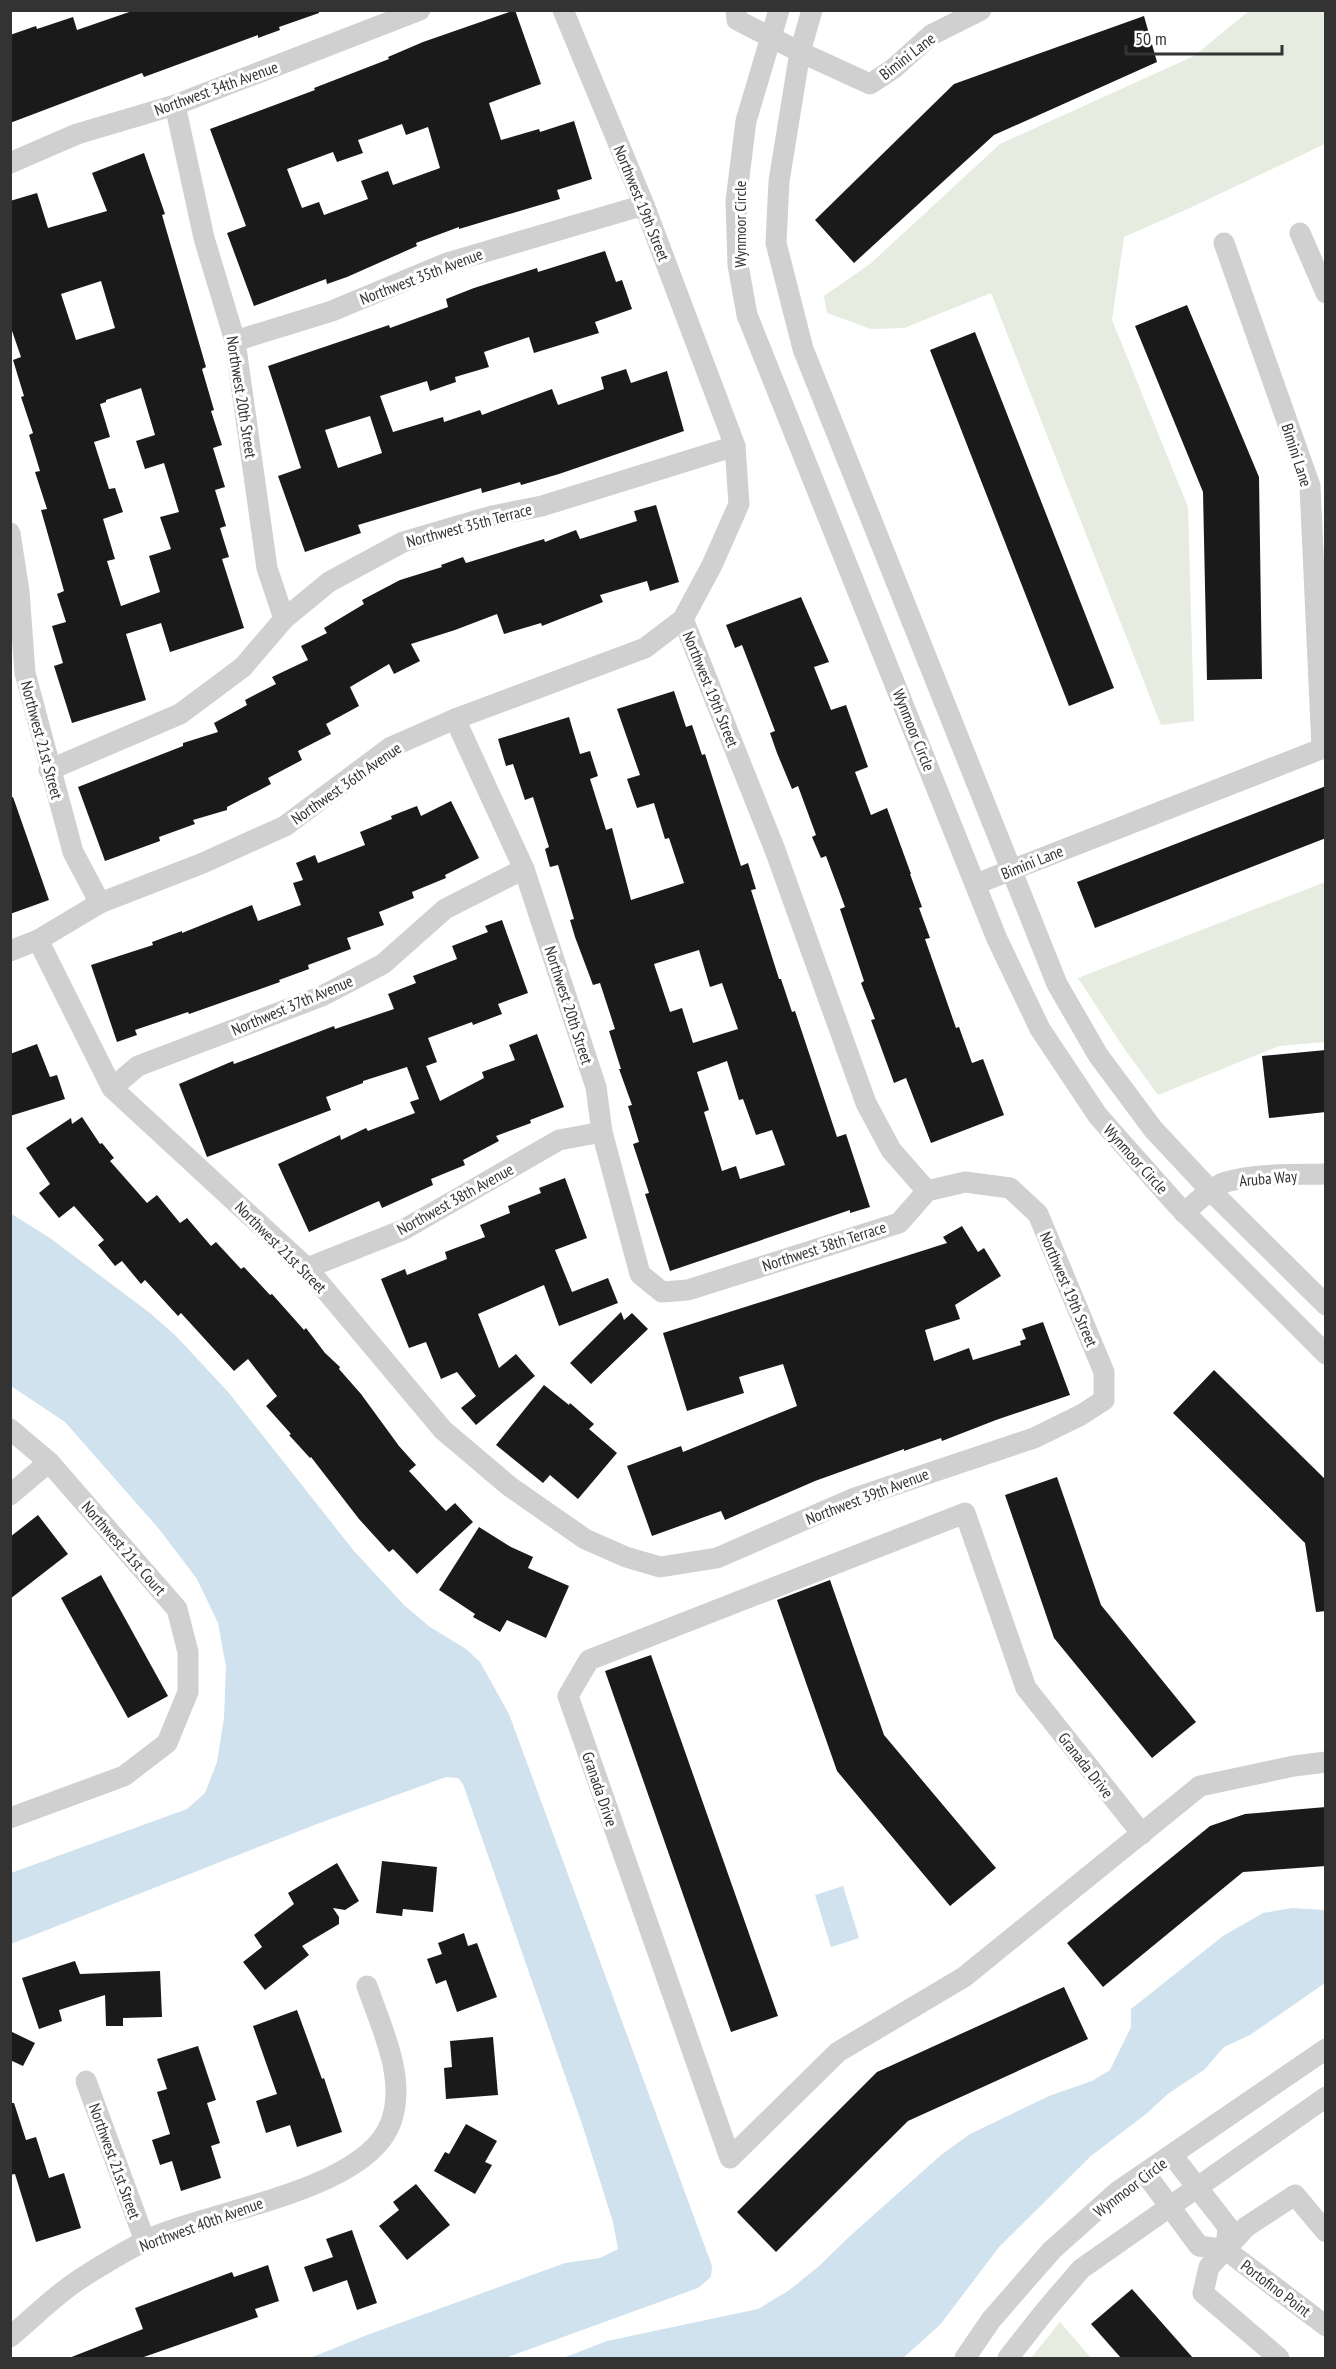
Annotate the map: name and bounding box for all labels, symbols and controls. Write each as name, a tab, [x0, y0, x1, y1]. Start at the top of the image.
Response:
scale bar	[1126, 18, 1282, 56]
text: 50 m	[1135, 27, 1167, 50]
street label: Bimini Lane	[875, 28, 939, 84]
street label: Northwest 34th Avenue	[151, 56, 281, 120]
street label: Northwest 19th Street	[610, 142, 675, 264]
street label: Wynmoor Circle	[730, 181, 750, 267]
street label: Northwest 35th Avenue	[357, 243, 485, 309]
street label: Northwest 20th Street	[222, 335, 262, 460]
street label: Bimini Lane	[1277, 421, 1317, 489]
street label: Northwest 35th Terrace	[404, 499, 534, 551]
street label: Northwest 19th Street	[679, 628, 744, 750]
street label: Northwest 21st Street	[17, 679, 68, 802]
street label: Wynmoor Circle	[888, 686, 940, 774]
street label: Northwest 36th Avenue	[287, 737, 405, 829]
street label: Bimini Lane	[998, 841, 1066, 883]
street label: Northwest 20th Street	[540, 943, 598, 1067]
street label: Northwest 37th Avenue	[228, 970, 356, 1040]
street label: Wynmoor Circle	[1100, 1120, 1172, 1198]
street label: Northwest 38th Avenue	[393, 1159, 517, 1239]
street label: Aruba Way	[1238, 1166, 1298, 1190]
street label: Northwest 21st Street	[231, 1197, 331, 1297]
street label: Northwest 38th Terrace	[760, 1217, 888, 1275]
street label: Northwest 19th Street	[1036, 1228, 1103, 1350]
street label: Northwest 39th Avenue	[803, 1463, 931, 1529]
street label: Northwest 21st Court	[78, 1497, 171, 1600]
street label: Granada Drive	[1054, 1728, 1118, 1802]
street label: Granada Drive	[578, 1749, 622, 1829]
street label: Northwest 21st Street	[85, 2100, 145, 2222]
street label: Wynmoor Circle	[1089, 2153, 1171, 2221]
street label: Northwest 40th Avenue	[136, 2192, 266, 2256]
street label: Portofino Point	[1237, 2255, 1315, 2321]

